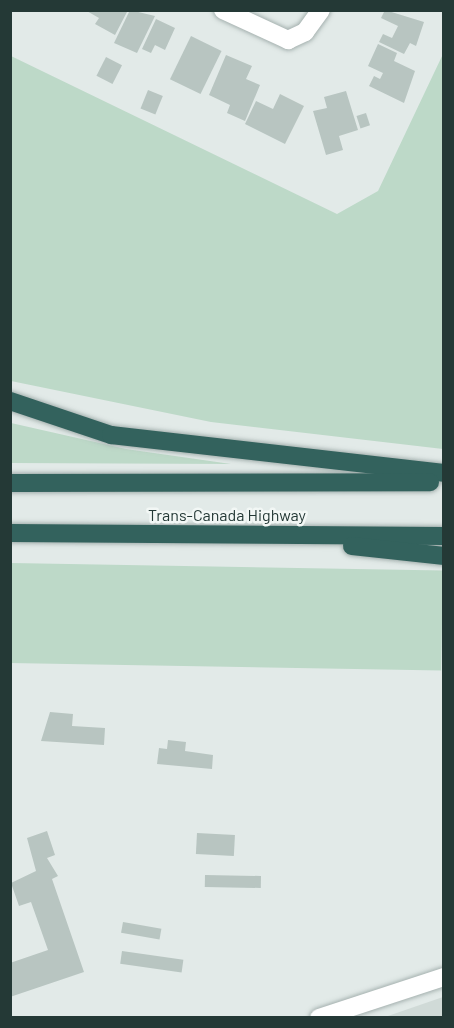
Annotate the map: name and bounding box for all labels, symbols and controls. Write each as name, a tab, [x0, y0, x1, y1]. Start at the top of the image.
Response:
street label: Trans-Canada Highway	[148, 505, 306, 525]

